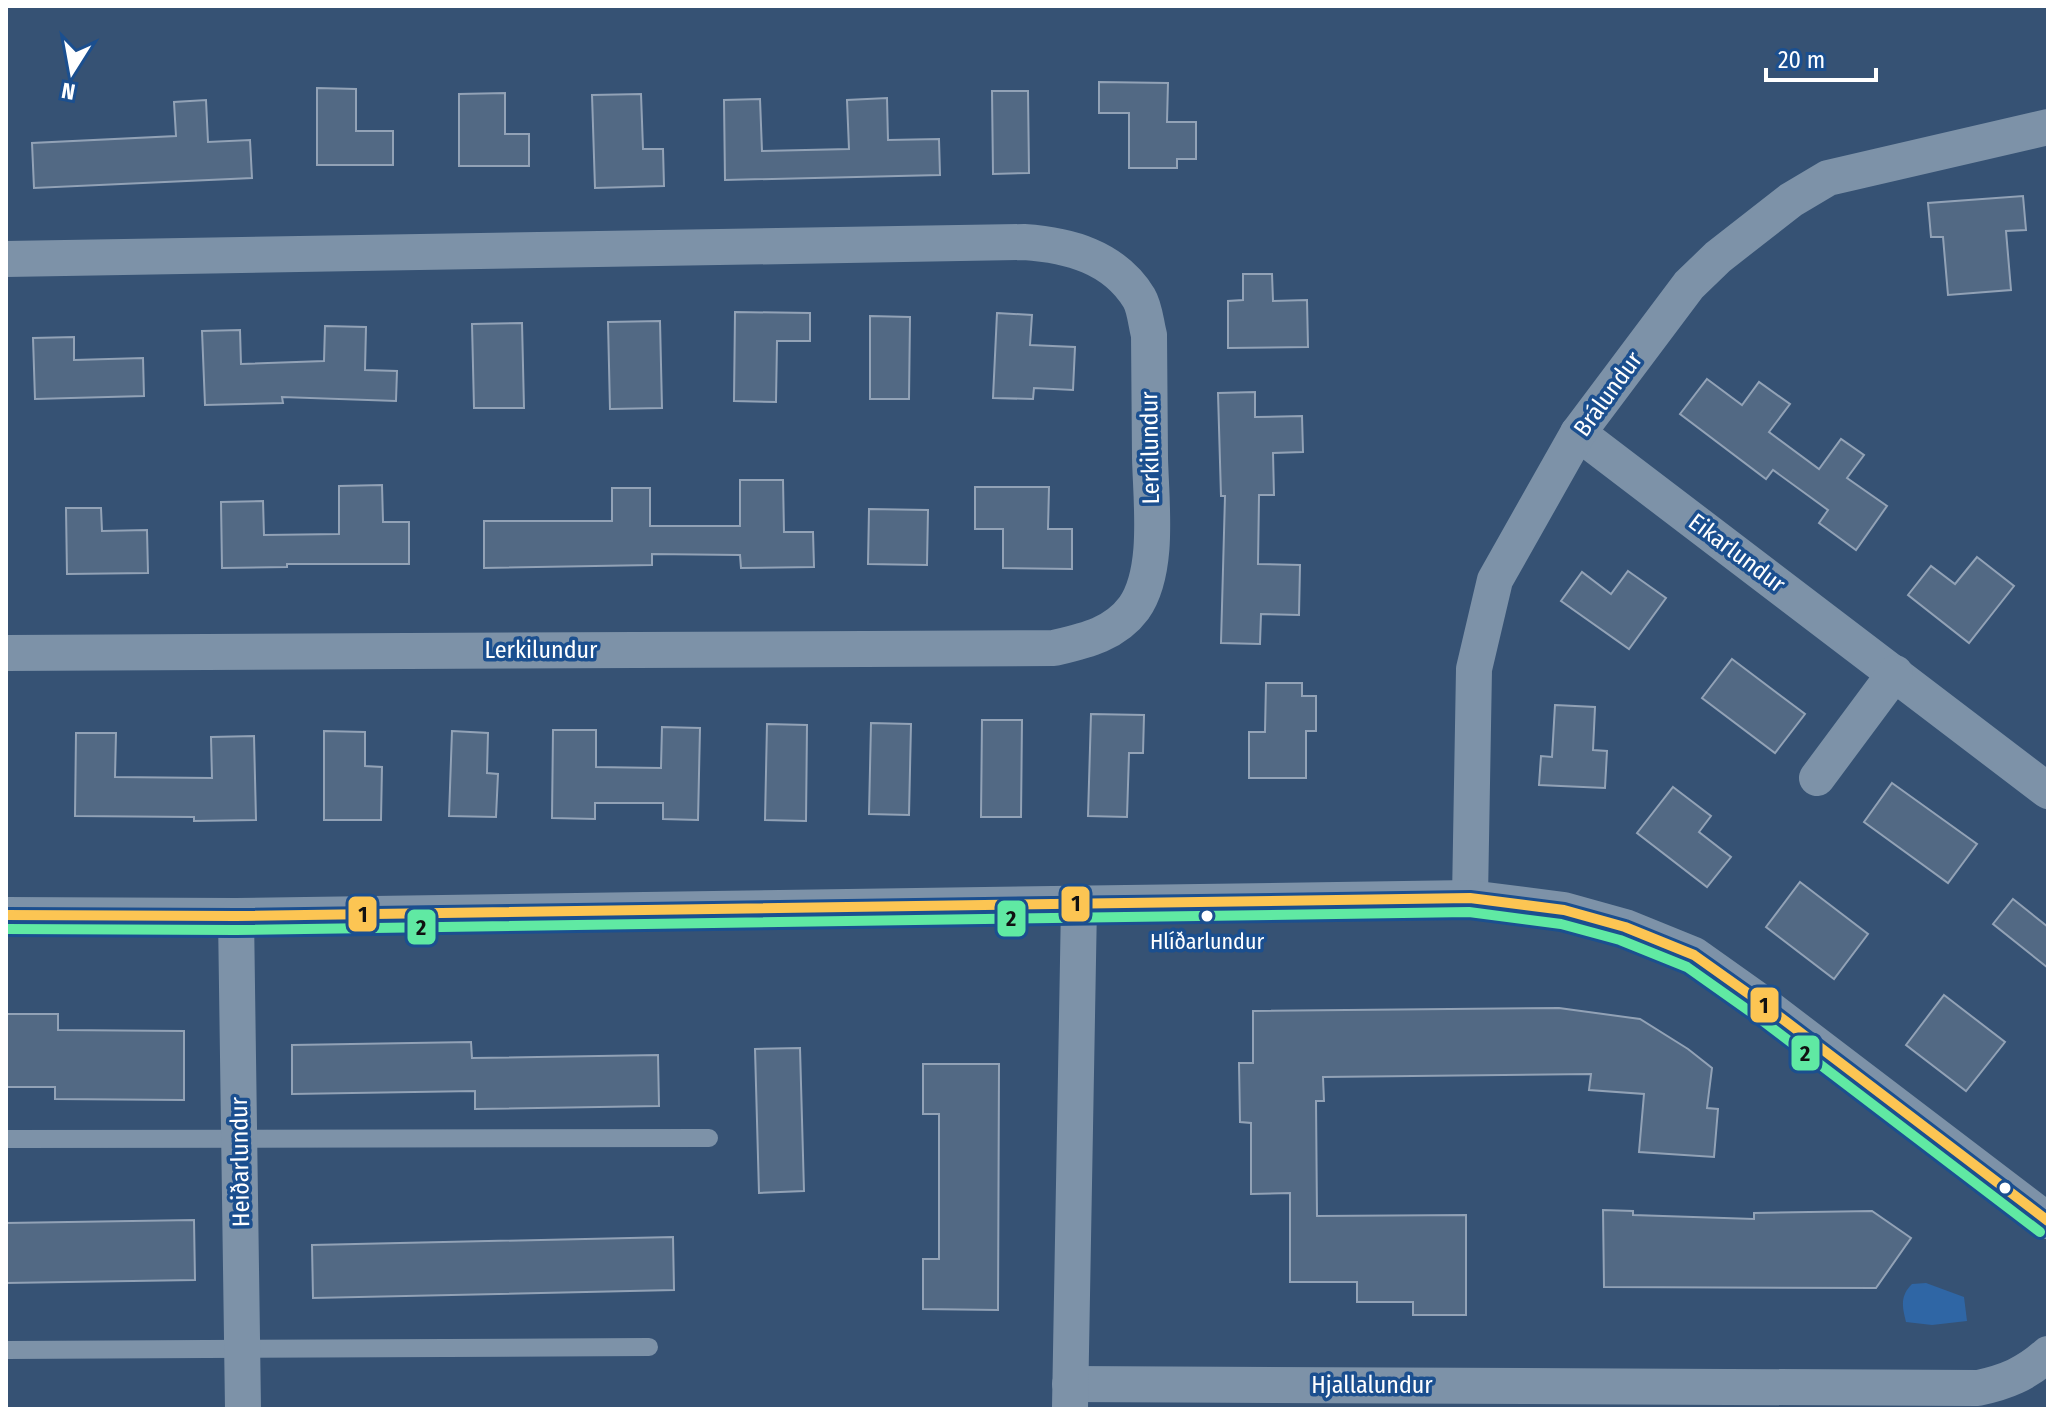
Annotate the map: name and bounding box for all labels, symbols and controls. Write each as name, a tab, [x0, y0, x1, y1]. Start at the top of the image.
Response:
north arrow	[32, 32, 112, 112]
scale bar	[1766, 32, 1876, 82]
text: 20 m	[1778, 46, 1825, 74]
text: N	[59, 77, 77, 106]
street label: Brálundur	[1568, 346, 1648, 442]
street label: Lerkilundur	[1135, 391, 1165, 505]
street label: Eikarlundur	[1683, 508, 1791, 599]
street label: Lerkilundur	[485, 636, 598, 664]
line badge: 1	[1060, 885, 1091, 923]
text: 1	[1071, 890, 1081, 917]
line badge: 1	[347, 895, 378, 933]
line badge: 2	[996, 899, 1027, 938]
text: 1	[358, 901, 368, 928]
text: 2	[1005, 905, 1016, 932]
line badge: 2	[406, 908, 437, 946]
marker: Hlíðarlundur	[1199, 908, 1215, 924]
text: 2	[415, 914, 426, 941]
place label: Hlíðarlundur	[1150, 928, 1264, 955]
line badge: 1	[1749, 986, 1780, 1024]
text: 1	[1759, 992, 1769, 1019]
line badge: 2	[1790, 1034, 1821, 1072]
text: 2	[1799, 1040, 1810, 1067]
street label: Heiðarlundur	[225, 1096, 255, 1227]
unlabelled marker	[1997, 1180, 2013, 1196]
street label: Hjallalundur	[1311, 1371, 1433, 1399]

